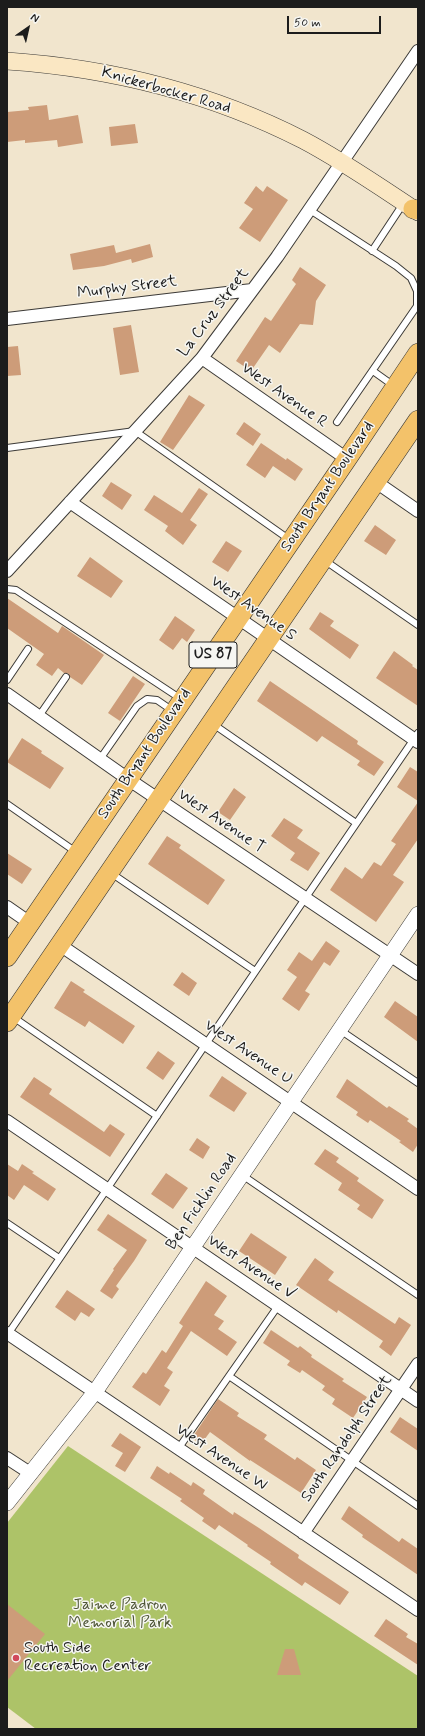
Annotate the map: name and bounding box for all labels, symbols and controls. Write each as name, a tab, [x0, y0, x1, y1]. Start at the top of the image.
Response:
north arrow	[8, 8, 48, 48]
scale bar	[289, 8, 383, 34]
text: N	[28, 10, 42, 26]
text: 50 m	[294, 15, 321, 31]
street label: Knickerbocker Road	[99, 63, 233, 119]
street label: La Cruz Street	[174, 265, 254, 361]
street label: Murphy Street	[76, 272, 178, 304]
street label: West Avenue R	[237, 359, 331, 433]
street label: South Bryant Boulevard	[277, 418, 379, 556]
street label: West Avenue S	[206, 572, 300, 646]
road number: US 87	[189, 642, 237, 668]
street label: South Bryant Boulevard	[94, 685, 196, 823]
street label: West Avenue T	[174, 786, 268, 858]
street label: West Avenue U	[200, 1017, 296, 1089]
street label: Ben Ficklin Road	[163, 1150, 241, 1254]
street label: West Avenue V	[203, 1232, 299, 1304]
street label: South Randolph Street	[297, 1372, 397, 1506]
street label: West Avenue W	[172, 1420, 270, 1496]
park label: Jaime Padron Memorial Park	[68, 1596, 172, 1634]
place label: South Side Recreation Center	[24, 1639, 151, 1677]
marker: South Side Recreation Center	[11, 1653, 21, 1663]

